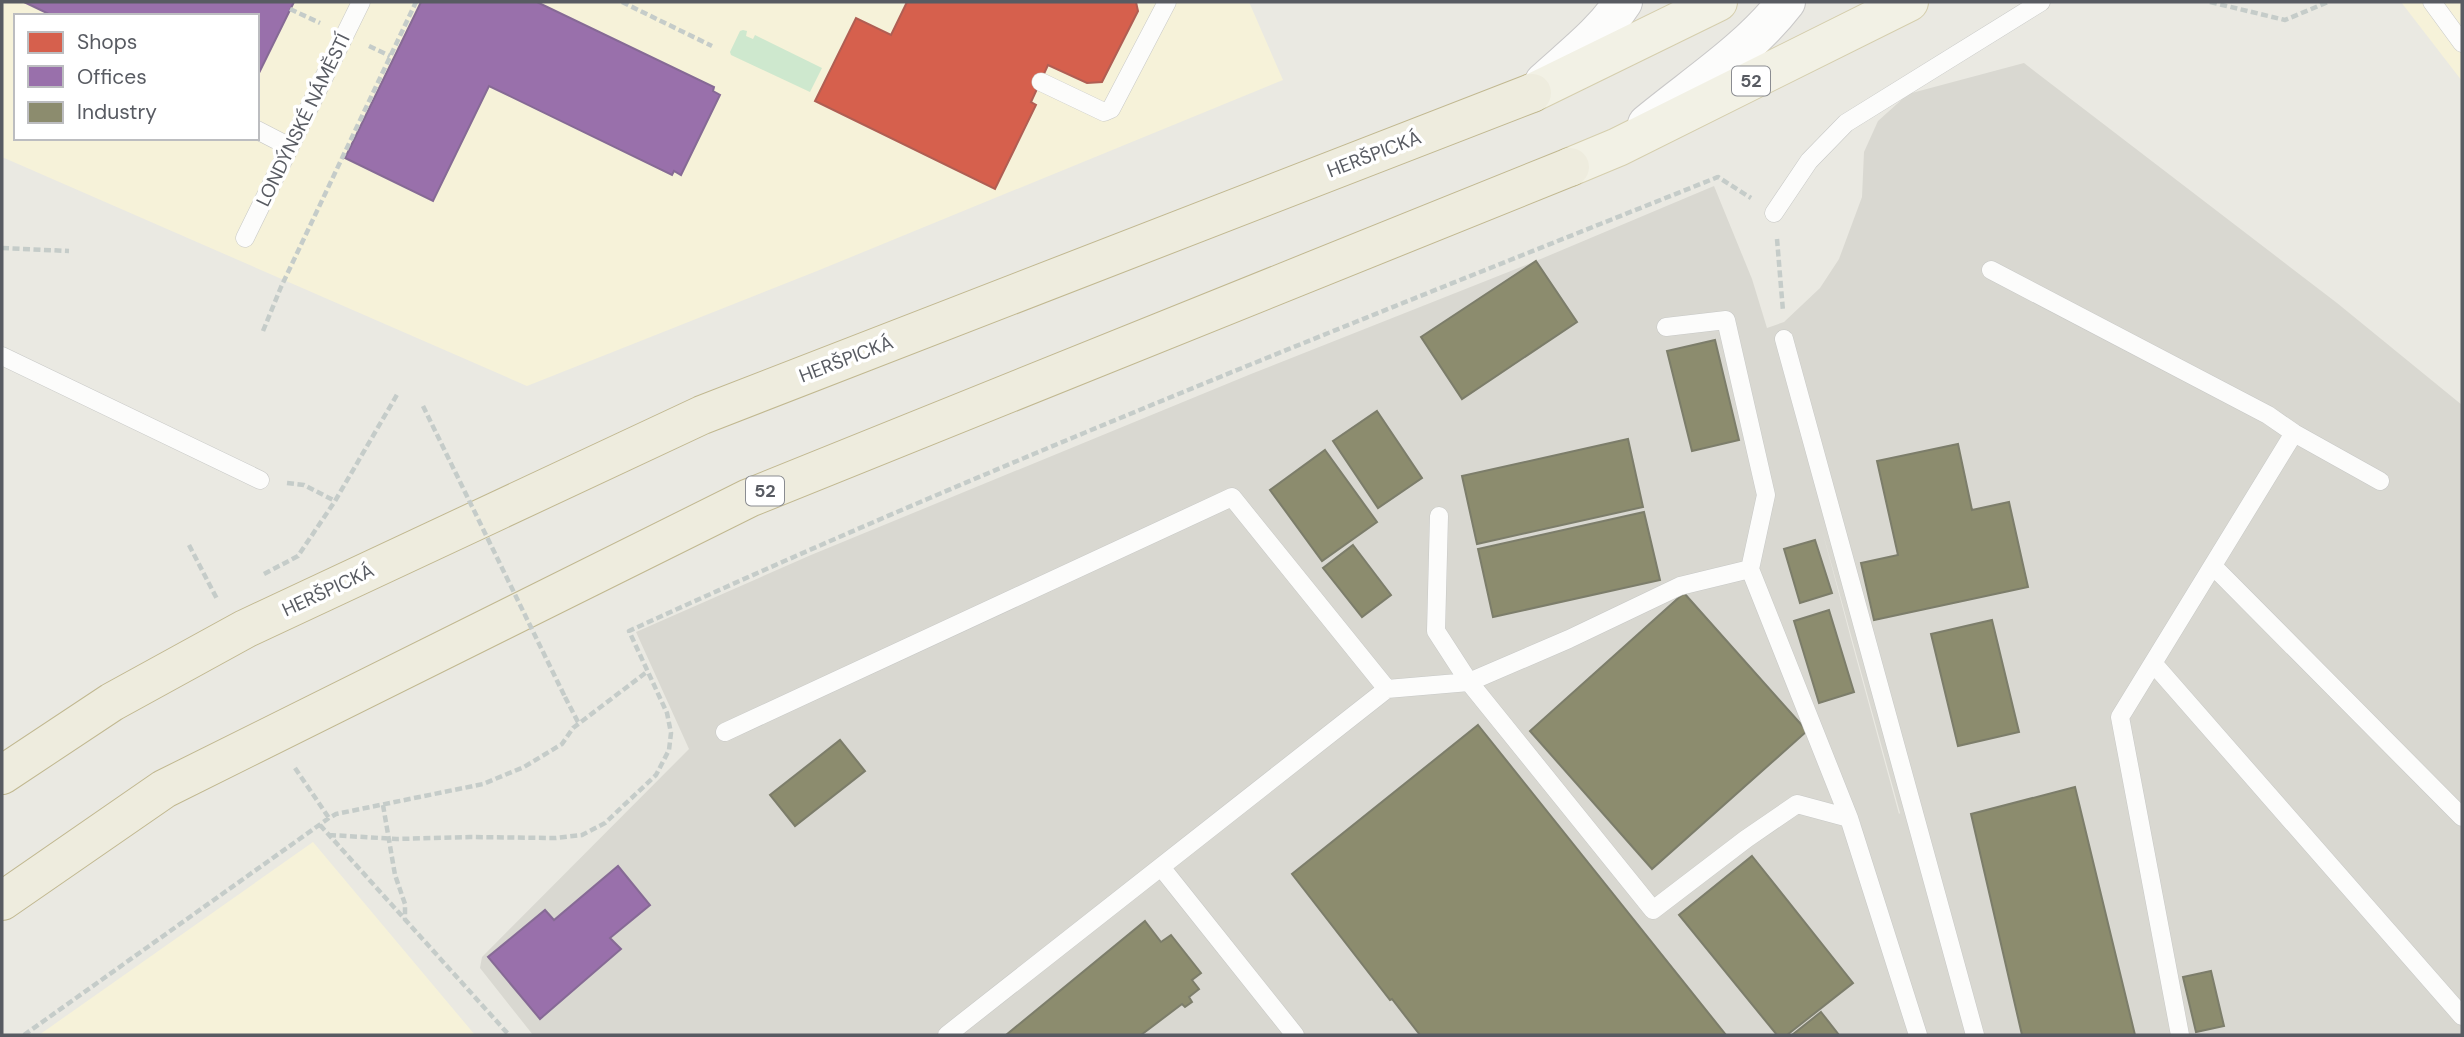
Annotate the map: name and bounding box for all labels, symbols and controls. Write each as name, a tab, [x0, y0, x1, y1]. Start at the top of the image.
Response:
legend	[14, 14, 259, 140]
text: Shops	[77, 28, 137, 56]
street label: LONDÝNSKÉ NÁMĚSTÍ	[250, 29, 356, 210]
text: Offices	[77, 63, 147, 91]
road number: 52	[1732, 66, 1770, 96]
text: Industry	[77, 98, 157, 126]
street label: HERŠPICKÁ	[1323, 124, 1425, 183]
street label: HERŠPICKÁ	[795, 329, 897, 388]
road number: 52	[746, 476, 784, 505]
street label: HERŠPICKÁ	[278, 558, 378, 622]

